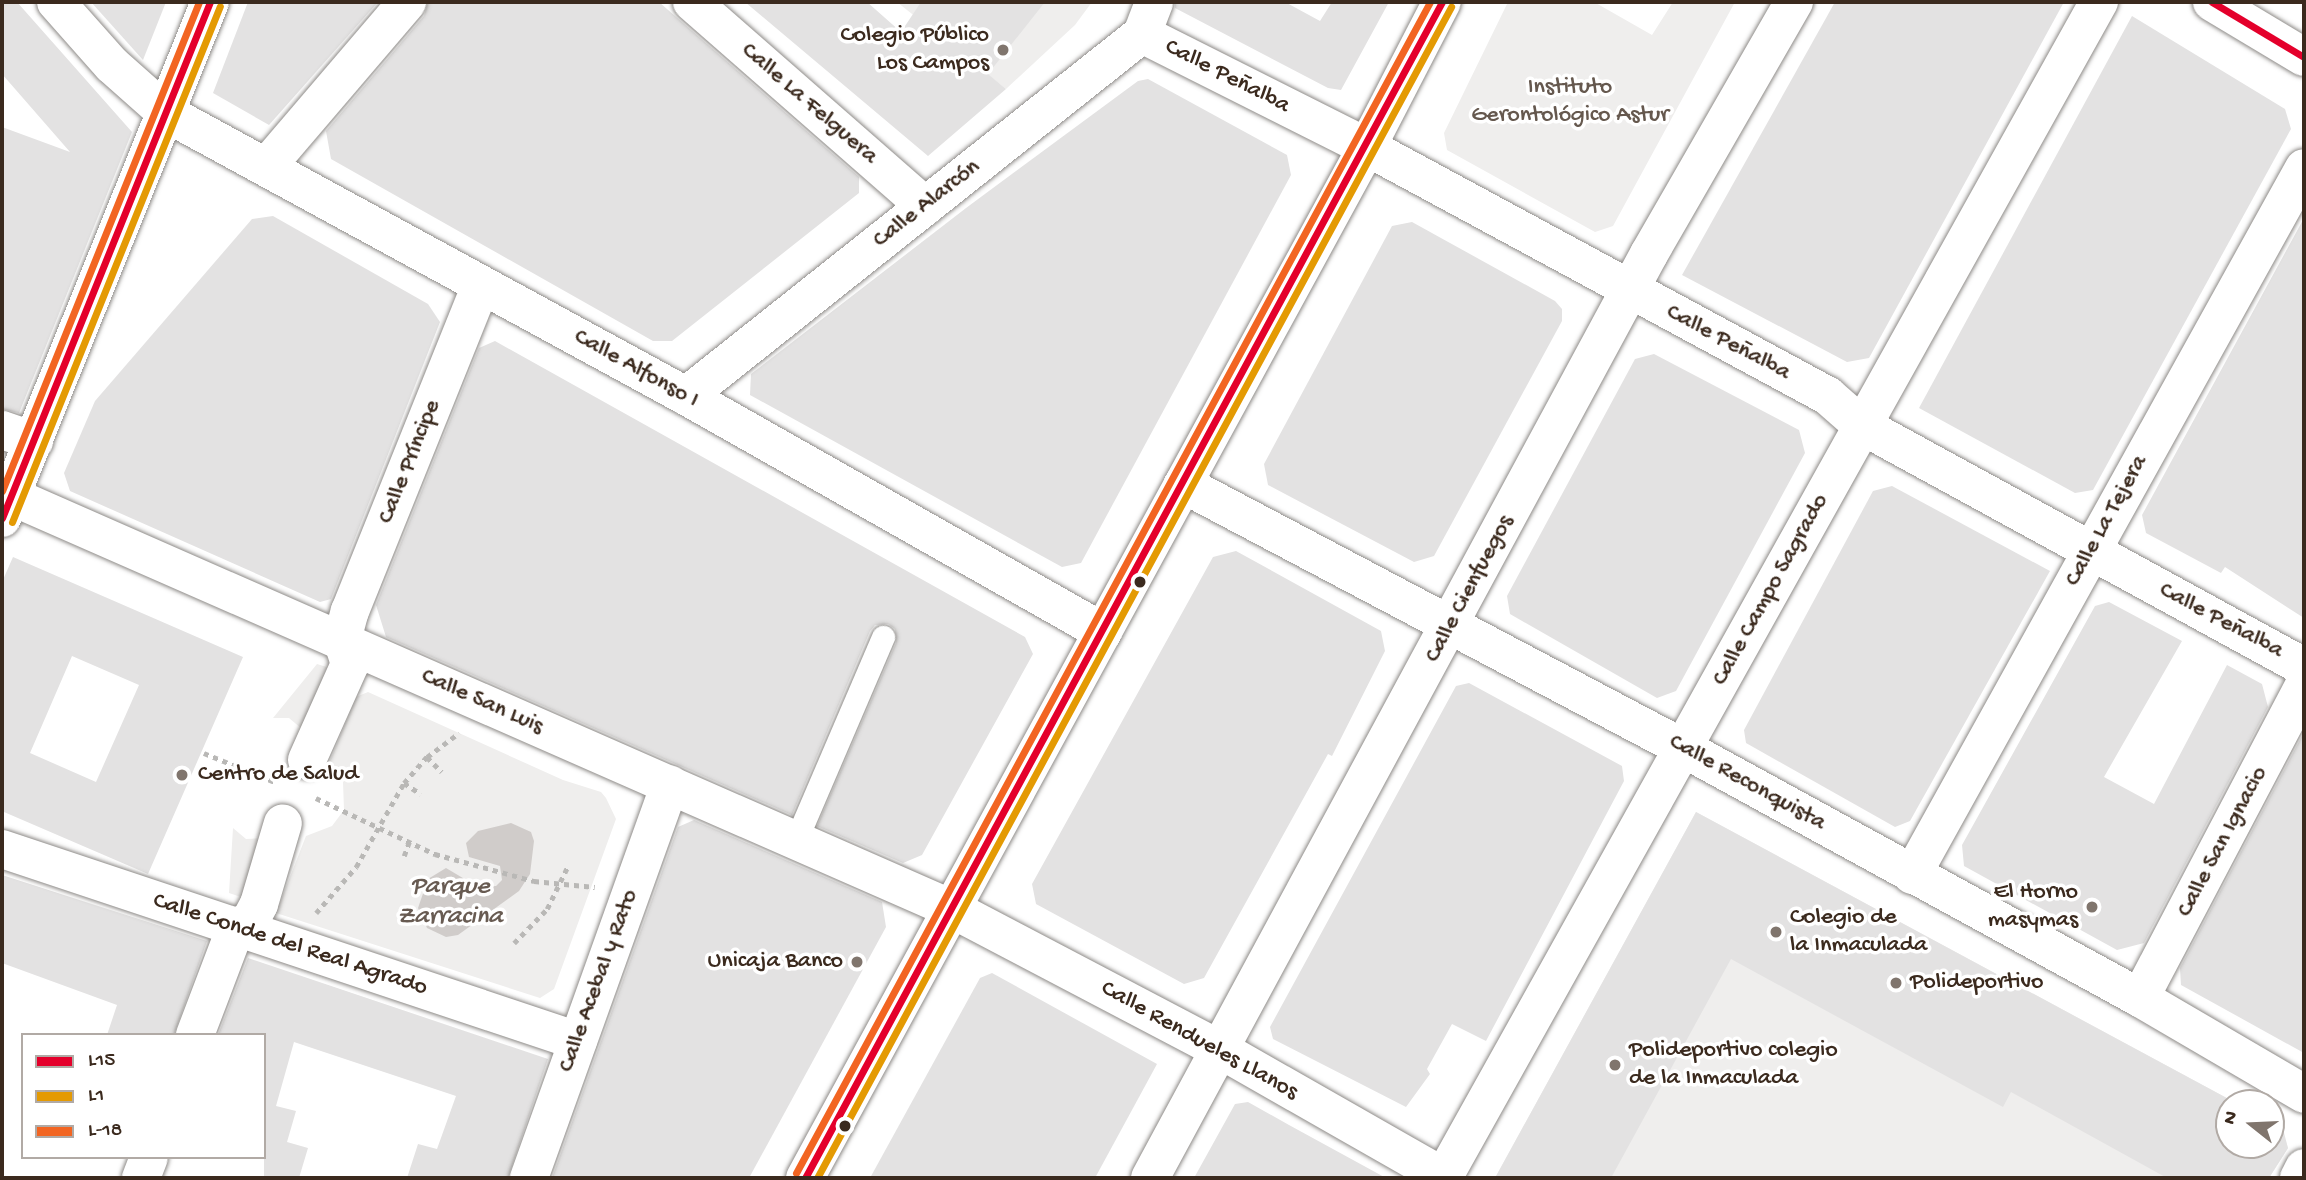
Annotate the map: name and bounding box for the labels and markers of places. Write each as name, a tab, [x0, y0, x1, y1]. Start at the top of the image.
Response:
place label: Colegio Público Los Campos	[841, 22, 989, 78]
marker: Colegio Público Los Campos	[995, 42, 1011, 58]
unlabelled marker	[1133, 575, 1147, 589]
place label: Centro de Salud	[198, 761, 358, 789]
marker: Centro de Salud	[172, 765, 192, 785]
place label: El Horno masymas	[1988, 879, 2078, 935]
marker: El Horno masymas	[2084, 899, 2100, 915]
place label: Colegio de la Inmaculada	[1790, 904, 1927, 960]
marker: Colegio de la Inmaculada	[1768, 924, 1784, 940]
place label: Unicaja Banco	[707, 948, 843, 976]
marker: Unicaja Banco	[849, 954, 865, 970]
place label: Polideportivo	[1910, 969, 2043, 997]
marker: Polideportivo	[1888, 975, 1904, 991]
place label: Polideportivo colegio de la Inmaculada	[1629, 1037, 1838, 1093]
marker: Polideportivo colegio de la Inmaculada	[1607, 1057, 1623, 1073]
unlabelled marker	[838, 1119, 852, 1133]

